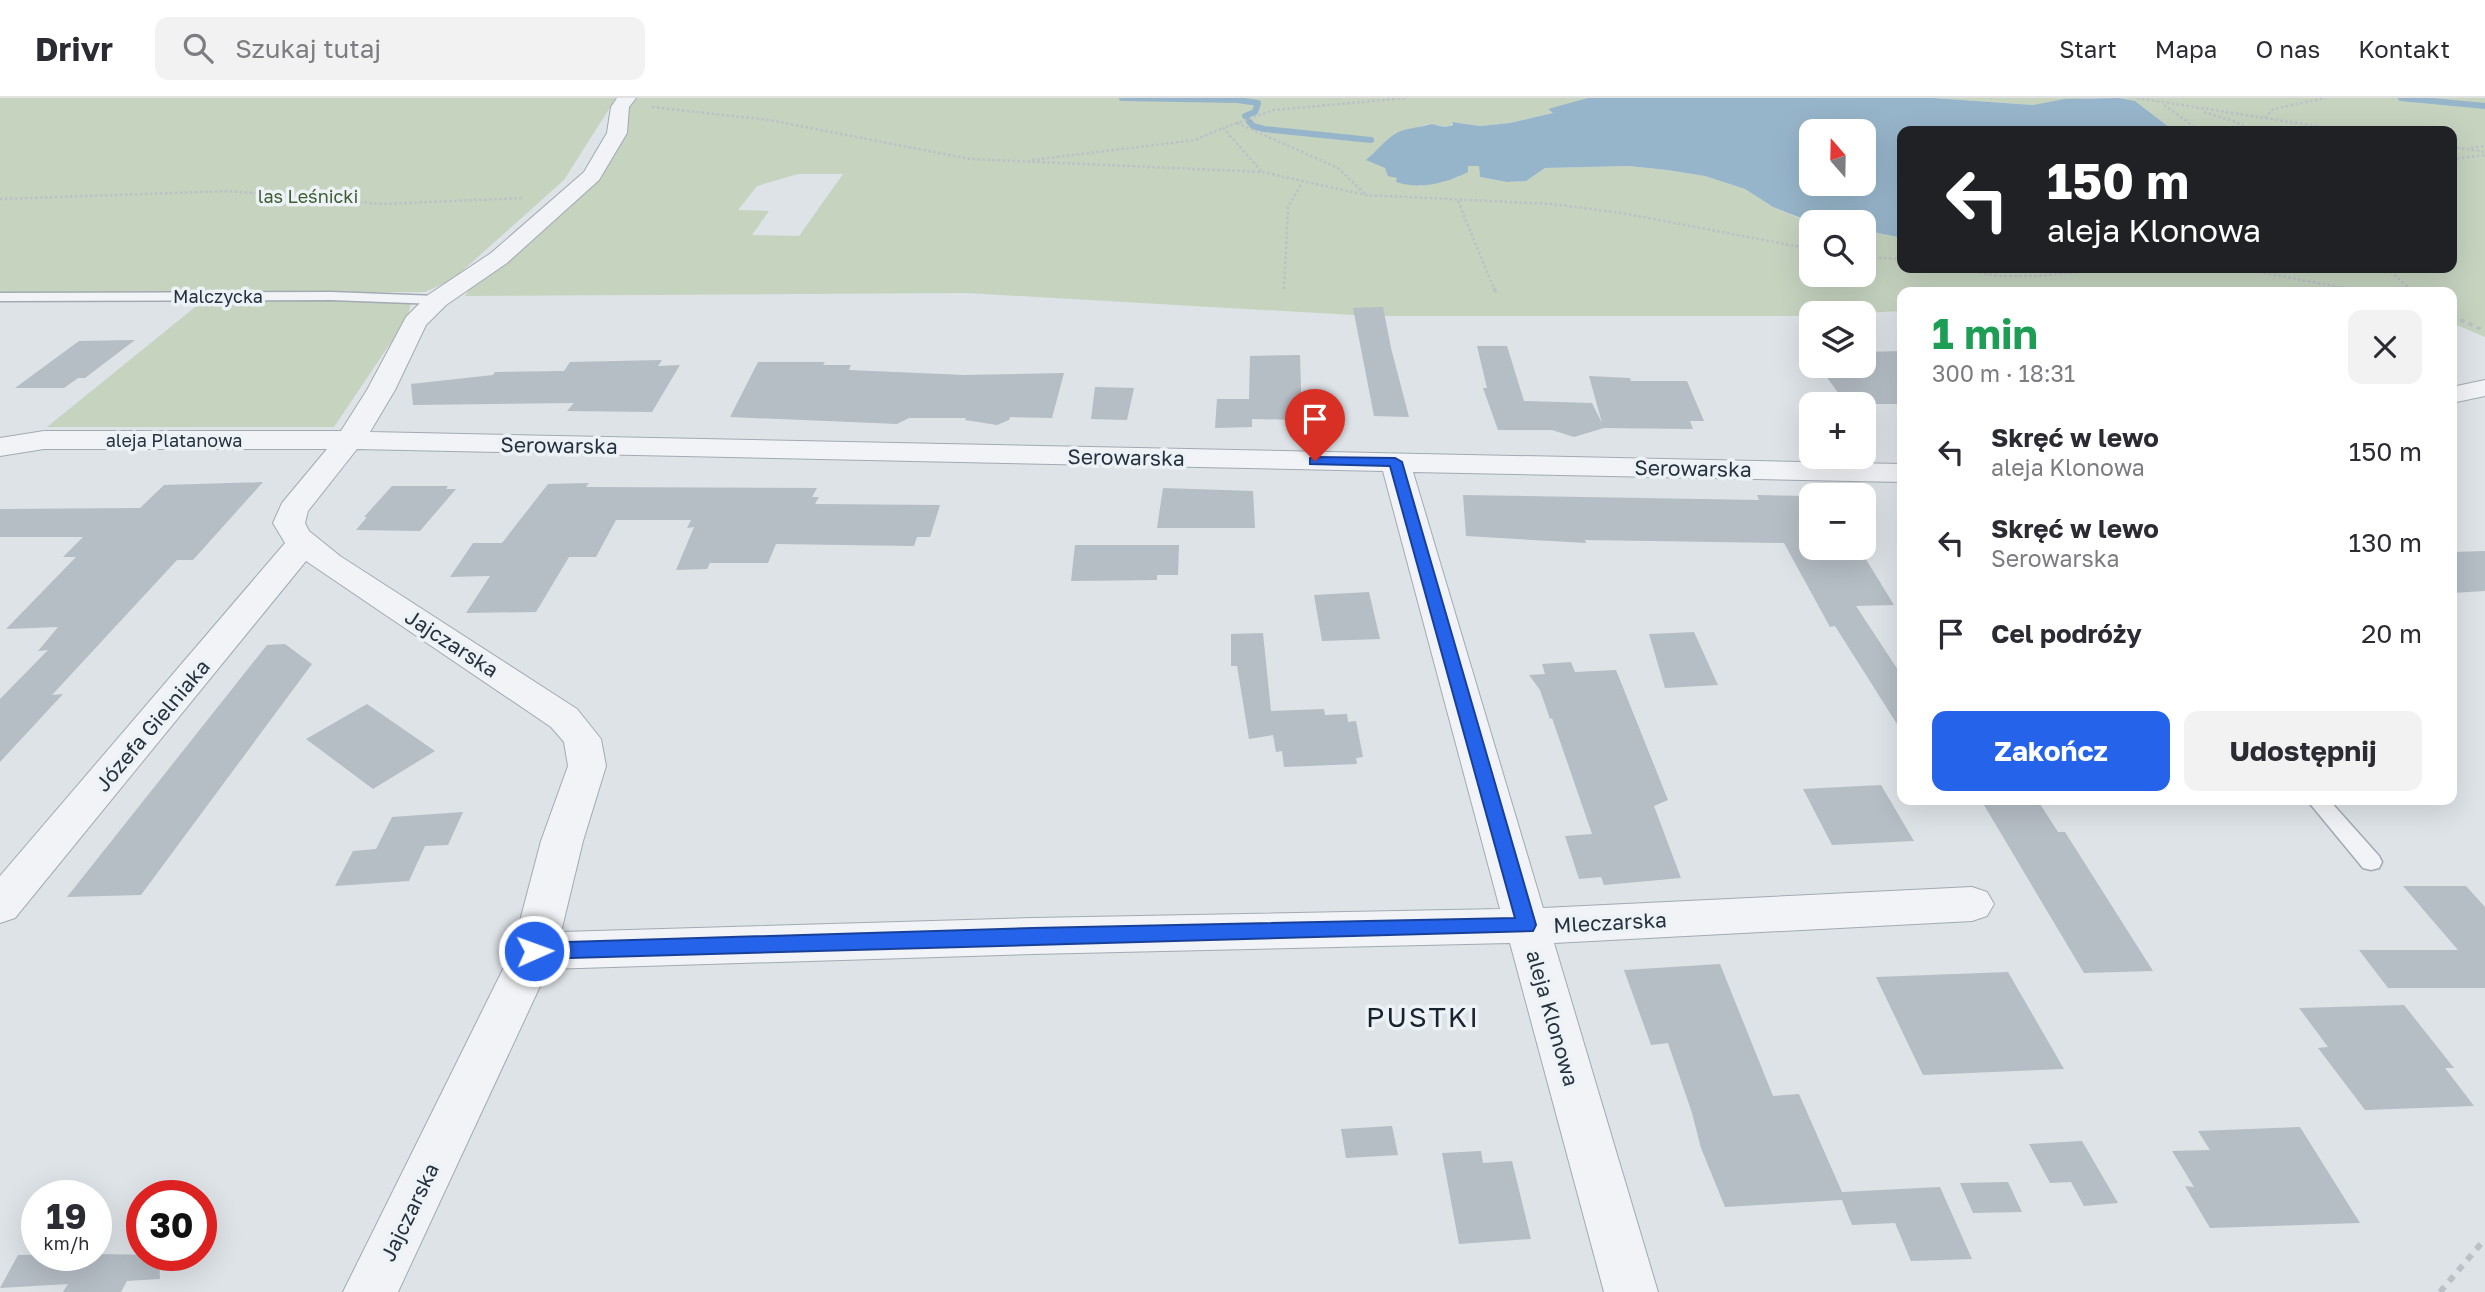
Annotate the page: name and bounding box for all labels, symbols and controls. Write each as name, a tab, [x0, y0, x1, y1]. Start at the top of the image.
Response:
search box	[155, 17, 645, 80]
text: Drivr	[35, 29, 113, 68]
icon: search	[179, 29, 217, 67]
text: Szukaj tutaj	[235, 33, 381, 64]
text: Start	[2059, 34, 2117, 63]
text: Mapa	[2155, 34, 2217, 63]
text: O nas	[2255, 34, 2320, 63]
text: Kontakt	[2358, 34, 2450, 63]
north arrow	[1799, 119, 1876, 196]
map controls	[1799, 119, 1876, 560]
text: 150 m	[2047, 151, 2189, 210]
icon: left	[1932, 154, 2023, 245]
park label: las Leśnicki	[258, 185, 358, 207]
button: search	[1799, 210, 1876, 287]
text: aleja Klonowa	[2047, 211, 2261, 249]
street label: Malczycka	[173, 285, 263, 307]
button: layers	[1799, 301, 1876, 378]
text: 1 min	[1932, 308, 2038, 358]
button: close	[2348, 310, 2422, 384]
text: 300 m · 18:31	[1932, 359, 2075, 387]
pin	[1285, 389, 1345, 461]
button: +	[1799, 392, 1876, 469]
icon: arrive	[1296, 400, 1334, 438]
text: Skręć w lewo	[1991, 422, 2159, 453]
street label: aleja Platanowa	[106, 429, 242, 451]
street label: Serowarska	[500, 431, 618, 459]
icon: left	[1932, 433, 1970, 471]
text: 150 m	[2349, 436, 2422, 467]
street label: Serowarska	[1067, 443, 1185, 471]
text: aleja Klonowa	[1991, 453, 2145, 481]
street label: Serowarska	[1634, 454, 1752, 482]
button: −	[1799, 483, 1876, 560]
text: Skręć w lewo	[1991, 513, 2159, 544]
icon: left	[1932, 524, 1970, 562]
text: 130 m	[2349, 527, 2422, 558]
text: Serowarska	[1991, 544, 2119, 572]
street label: Jajczarska	[400, 603, 504, 683]
icon: arrive	[1932, 615, 1970, 653]
text: Cel podróży	[1991, 618, 2142, 649]
text: 20 m	[2361, 618, 2422, 649]
street label: Józefa Gielniaka	[89, 654, 215, 796]
button: Zakończ	[1932, 711, 2170, 791]
button: Udostępnij	[2184, 711, 2422, 791]
street label: Mleczarska	[1553, 906, 1667, 938]
position arrow	[497, 914, 571, 988]
street label: aleja Klonowa	[1521, 947, 1585, 1089]
district label: PUSTKI	[1366, 1000, 1480, 1033]
street label: Jajczarska	[374, 1159, 444, 1265]
speed limit sign: 30	[126, 1180, 217, 1271]
text: 19	[46, 1195, 87, 1237]
text: km/h	[44, 1232, 89, 1254]

